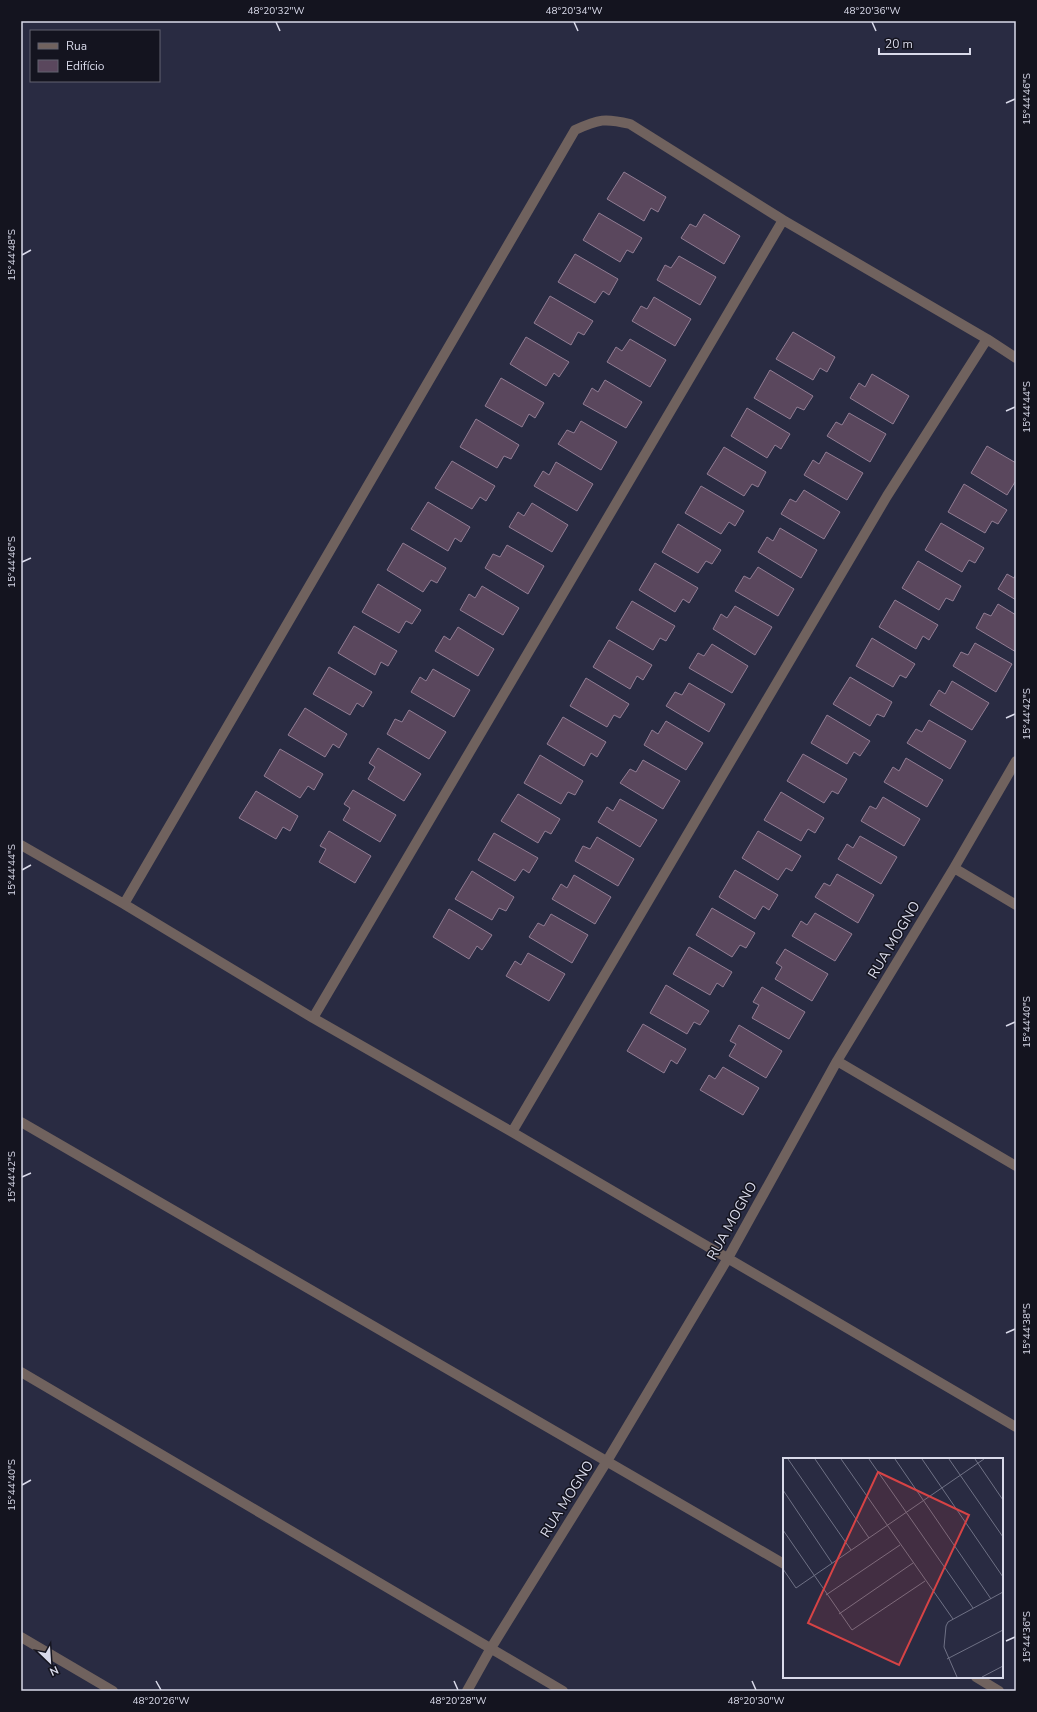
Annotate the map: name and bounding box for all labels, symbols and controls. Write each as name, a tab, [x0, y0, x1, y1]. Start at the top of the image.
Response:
text: 48°20'32"W	[248, 4, 304, 18]
text: 48°20'34"W	[546, 4, 602, 18]
text: 48°20'36"W	[844, 4, 900, 18]
legend	[30, 30, 160, 82]
scale bar	[879, 30, 970, 56]
text: 20 m	[885, 36, 913, 52]
text: Rua	[66, 38, 87, 54]
text: Edifício	[66, 58, 105, 74]
text: 15°44'46"S	[1020, 73, 1034, 125]
text: 15°44'48"S	[5, 229, 19, 281]
text: 15°44'44"S	[1020, 381, 1034, 433]
text: 15°44'46"S	[5, 536, 19, 588]
text: 15°44'42"S	[1020, 688, 1034, 740]
text: 15°44'44"S	[5, 844, 19, 896]
street label: RUA MOGNO	[863, 898, 925, 982]
text: 15°44'40"S	[1020, 996, 1034, 1048]
text: 15°44'42"S	[5, 1151, 19, 1203]
street label: RUA MOGNO	[703, 1178, 761, 1264]
text: 15°44'38"S	[1020, 1303, 1034, 1355]
street label: RUA MOGNO	[536, 1457, 598, 1541]
inset map	[783, 1458, 1003, 1678]
text: 15°44'40"S	[5, 1459, 19, 1511]
text: 15°44'36"S	[1020, 1611, 1034, 1663]
north arrow	[30, 1642, 70, 1682]
text: N	[47, 1662, 61, 1679]
text: 48°20'26"W	[133, 1694, 189, 1708]
text: 48°20'28"W	[430, 1694, 486, 1708]
text: 48°20'30"W	[728, 1694, 784, 1708]

